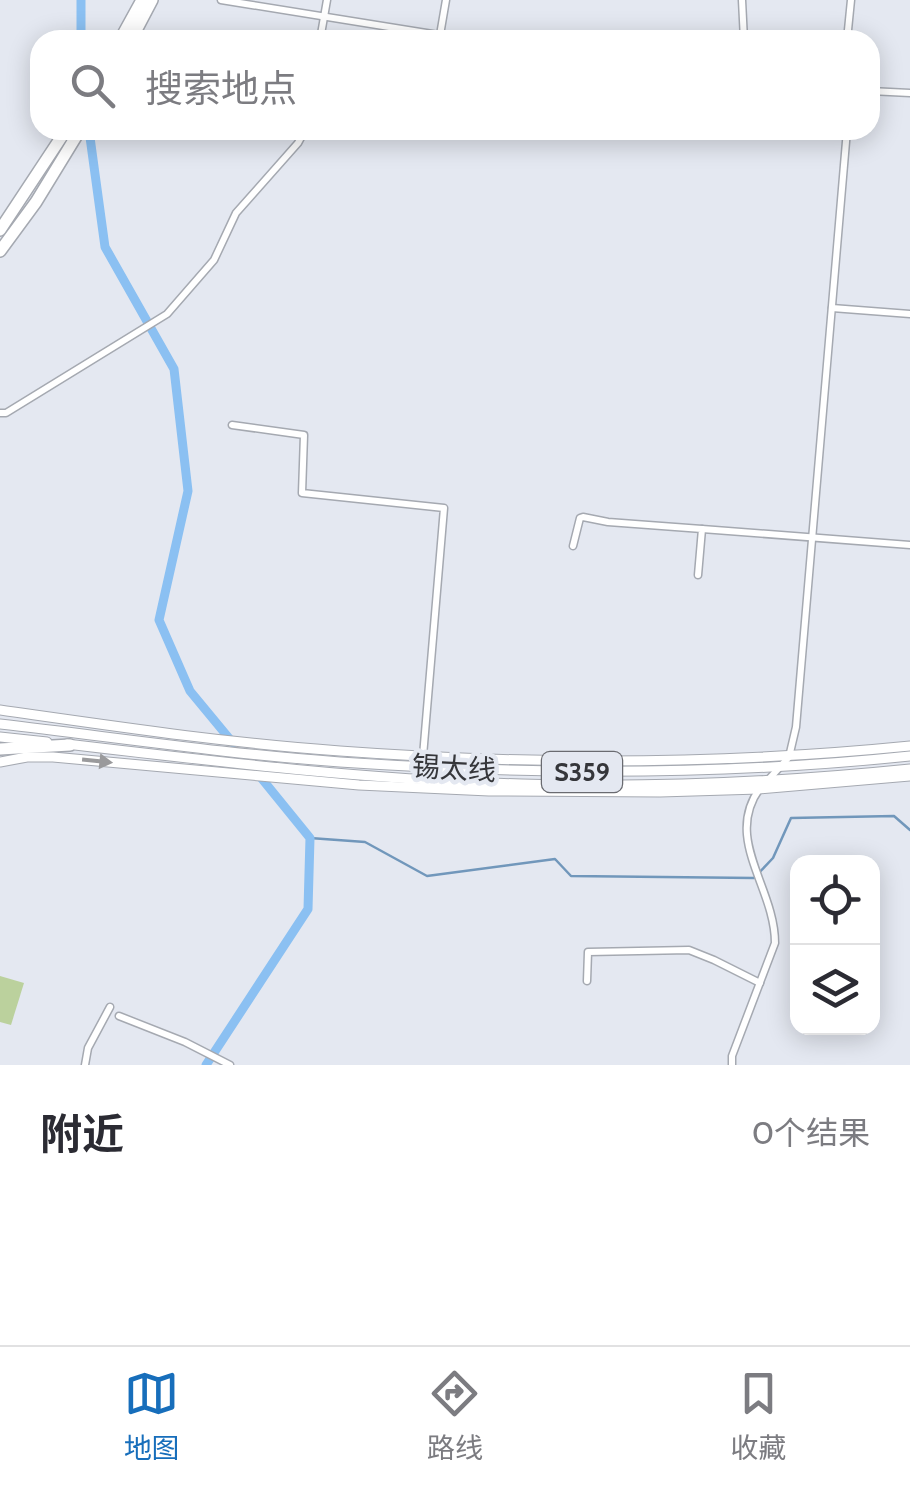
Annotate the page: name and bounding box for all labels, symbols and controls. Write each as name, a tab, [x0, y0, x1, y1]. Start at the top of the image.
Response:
search box	[30, 30, 880, 140]
icon: search	[65, 58, 120, 113]
text: 搜索地点	[145, 65, 297, 112]
street label: 锡太线	[411, 749, 497, 787]
road number: S359	[542, 752, 622, 792]
one-way arrow	[81, 754, 113, 770]
map controls	[790, 855, 880, 1035]
button: locate	[790, 855, 880, 945]
button: layers	[790, 945, 880, 1035]
text: 附近	[40, 1108, 124, 1160]
text: 0个结果	[752, 1113, 870, 1152]
tab: 地图	[124, 1366, 180, 1466]
tab: 路线	[427, 1366, 483, 1466]
tab: 收藏	[730, 1366, 786, 1466]

